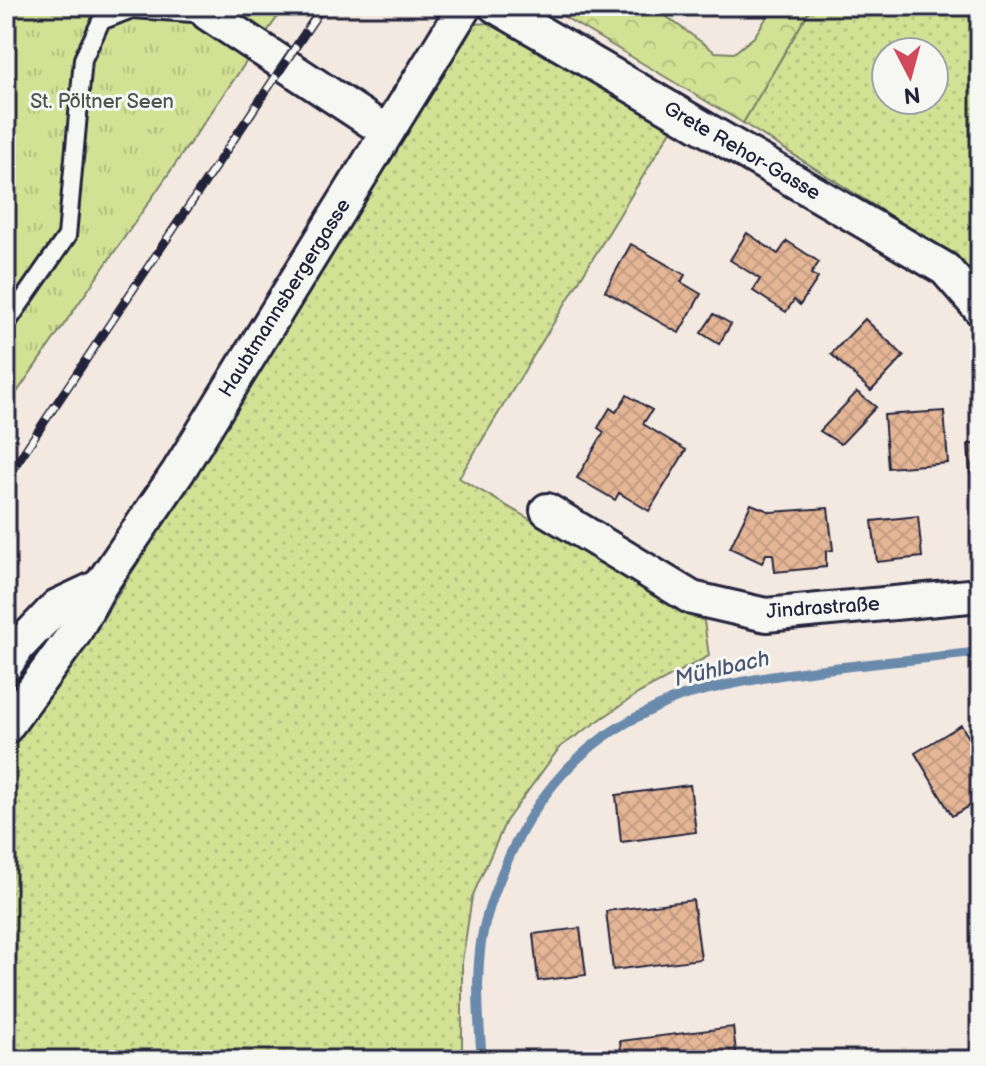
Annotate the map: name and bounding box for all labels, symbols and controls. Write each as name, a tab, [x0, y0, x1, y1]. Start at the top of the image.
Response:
north arrow	[870, 36, 950, 116]
text: N	[902, 80, 922, 109]
park label: St. Pöltner Seen	[30, 90, 174, 114]
street label: Grete Rehor-Gasse	[659, 96, 825, 206]
street label: Haubtmannsbergergasse	[214, 194, 356, 402]
street label: Jindrastraße	[766, 592, 881, 624]
water label: Mühlbach	[672, 645, 772, 693]

